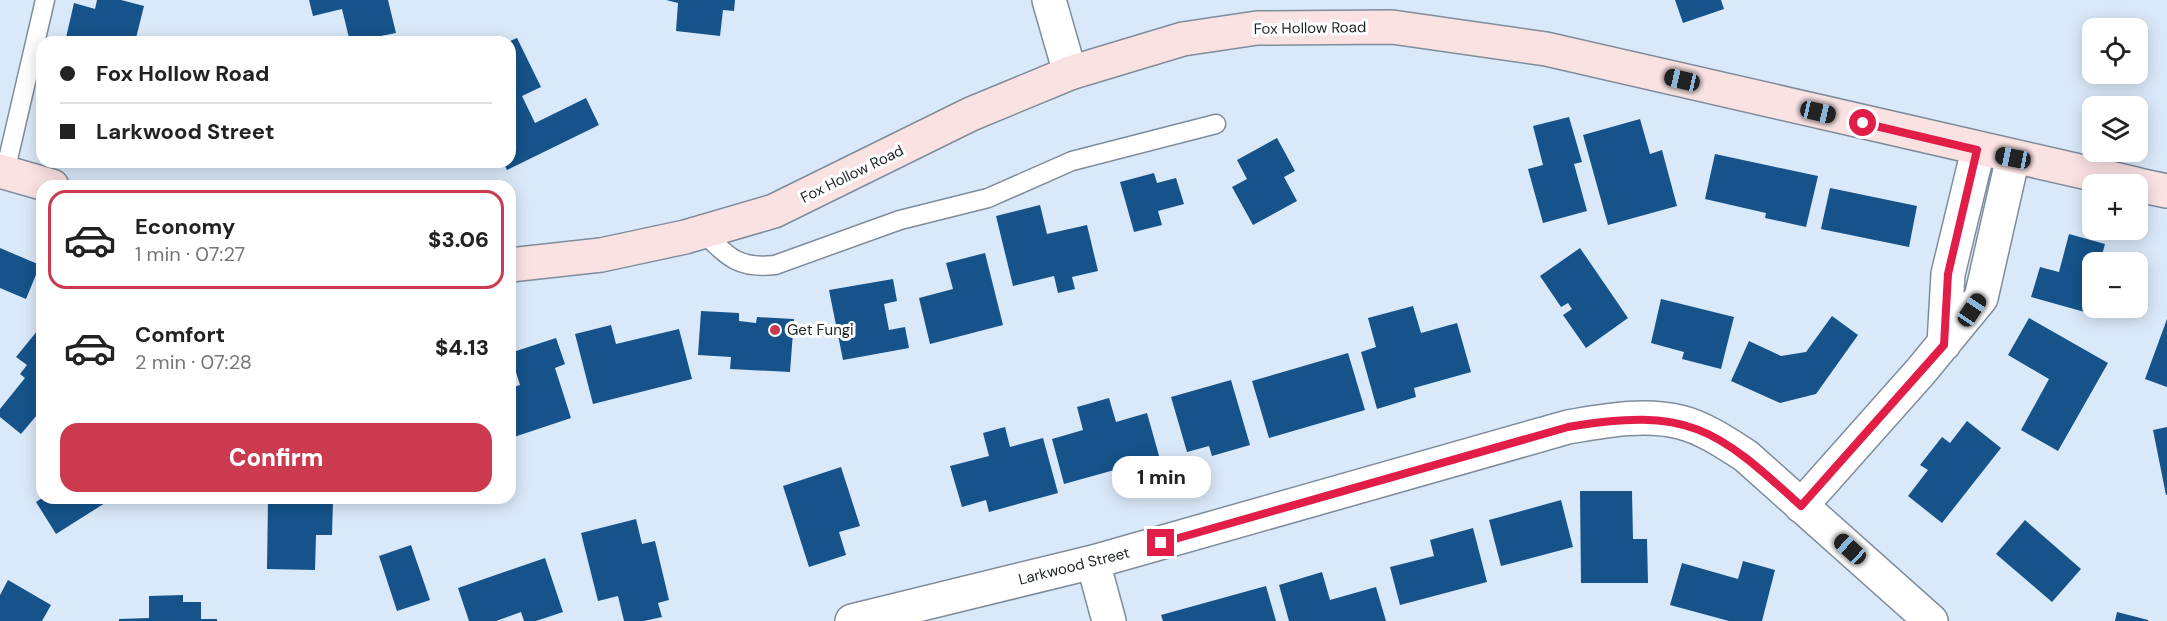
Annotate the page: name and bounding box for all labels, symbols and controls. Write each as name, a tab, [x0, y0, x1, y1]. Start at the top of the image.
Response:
street label: Fox Hollow Road	[1254, 17, 1366, 39]
map controls	[2082, 18, 2148, 318]
button: locate	[2082, 18, 2148, 84]
text: Fox Hollow Road	[96, 59, 269, 88]
car	[1662, 67, 1702, 93]
button: layers	[2082, 96, 2148, 162]
car	[1798, 99, 1838, 125]
route start	[1849, 109, 1876, 136]
text: Larkwood Street	[96, 117, 274, 146]
street label: Fox Hollow Road	[797, 140, 907, 208]
car	[1994, 146, 2032, 170]
button: +	[2082, 174, 2148, 240]
text: Economy	[135, 212, 235, 241]
icon: car	[63, 213, 117, 267]
text: $3.06	[428, 225, 489, 254]
text: 1 min · 07:27	[135, 241, 245, 267]
button: −	[2082, 252, 2148, 318]
car	[1954, 290, 1990, 330]
text: Comfort	[135, 320, 225, 349]
place label: Get Fungi	[787, 320, 854, 340]
icon: car	[63, 321, 117, 375]
marker: Get Fungi	[768, 323, 782, 337]
text: $4.13	[435, 333, 489, 362]
text: 2 min · 07:28	[135, 349, 252, 375]
button: Confirm	[60, 423, 492, 492]
callout: 1 min	[1112, 456, 1210, 498]
text: 1 min	[1137, 464, 1186, 490]
route end	[1147, 529, 1174, 556]
car	[1831, 530, 1869, 568]
street label: Larkwood Street	[1016, 542, 1132, 589]

